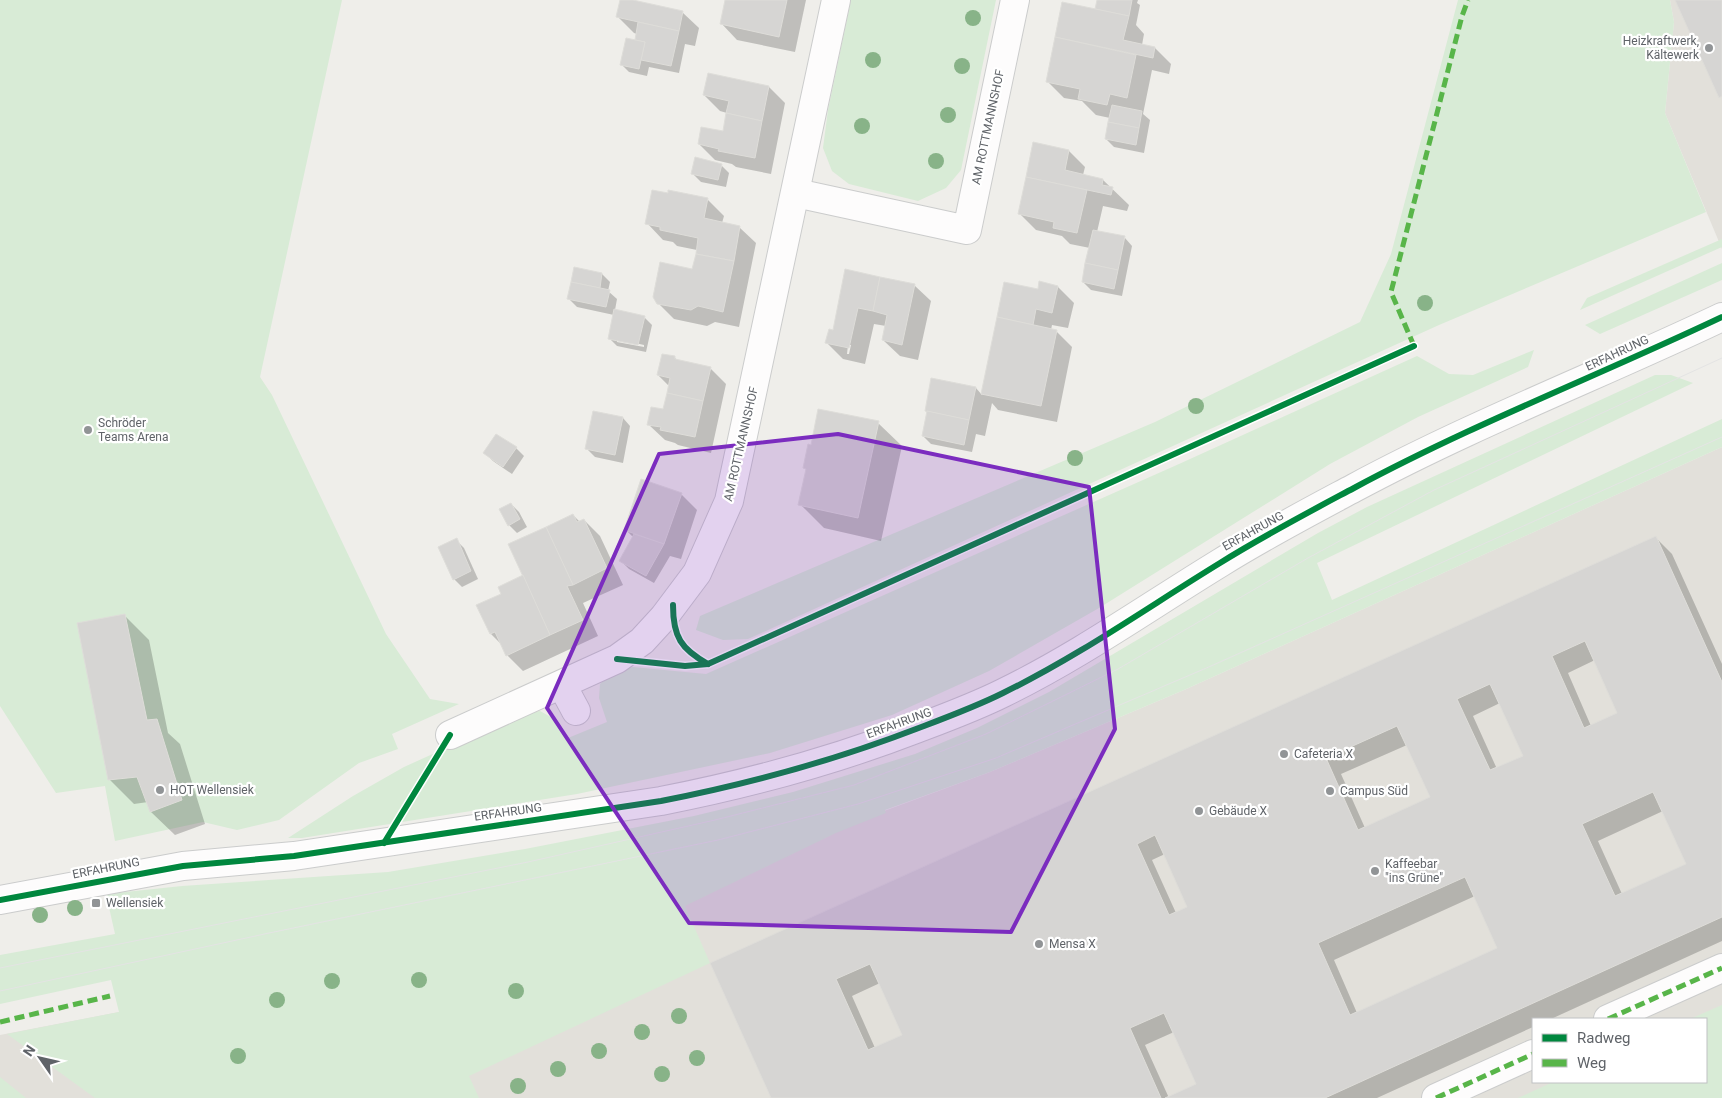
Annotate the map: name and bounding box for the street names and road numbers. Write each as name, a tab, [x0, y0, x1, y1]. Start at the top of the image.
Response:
street label: AM ROTTMANNSHOF	[969, 68, 1007, 186]
street label: ERFAHRUNG	[1583, 332, 1651, 374]
street label: AM ROTTMANNSHOF	[721, 385, 761, 503]
street label: ERFAHRUNG	[1220, 508, 1286, 554]
street label: ERFAHRUNG	[865, 705, 933, 741]
street label: ERFAHRUNG	[473, 800, 543, 824]
street label: ERFAHRUNG	[71, 855, 141, 881]

